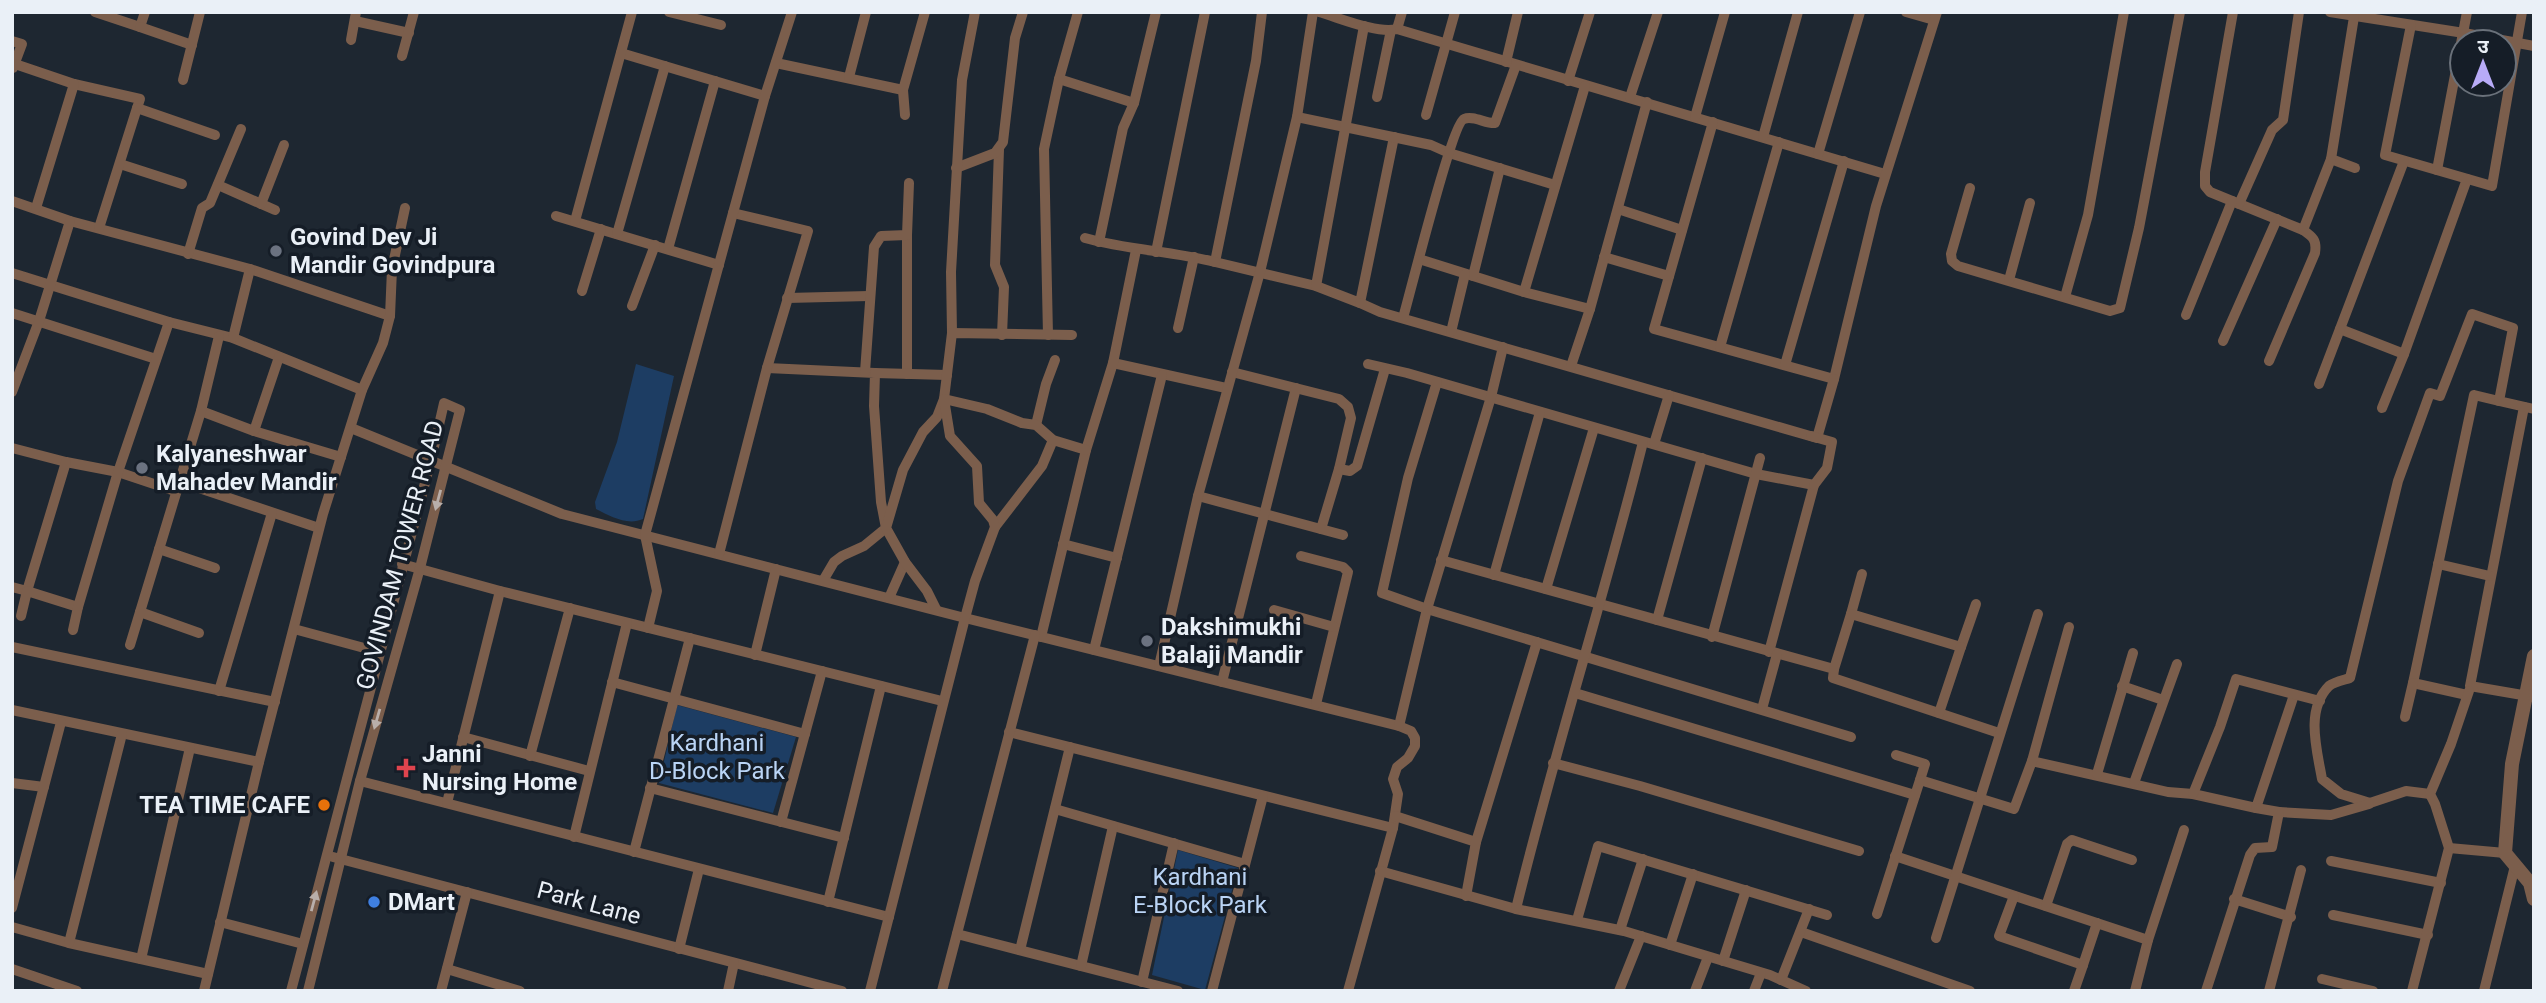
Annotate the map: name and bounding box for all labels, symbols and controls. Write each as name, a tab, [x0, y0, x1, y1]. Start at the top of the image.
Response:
north arrow	[2448, 28, 2518, 98]
text: उ	[2477, 35, 2489, 58]
place label: Govind Dev Ji Mandir Govindpura	[290, 223, 495, 279]
marker: Govind Dev Ji Mandir Govindpura	[268, 243, 284, 259]
street label: GOVINDAM TOWER ROAD	[351, 417, 449, 693]
place label: Kalyaneshwar Mahadev Mandir	[156, 440, 337, 496]
marker: Kalyaneshwar Mahadev Mandir	[134, 460, 150, 476]
one-way arrow	[432, 489, 443, 511]
place label: Dakshimukhi Balaji Mandir	[1161, 613, 1303, 669]
marker: Dakshimukhi Balaji Mandir	[1139, 633, 1155, 649]
one-way arrow	[372, 709, 382, 730]
park label: Kardhani D-Block Park	[649, 729, 786, 785]
place label: Janni Nursing Home	[422, 740, 577, 796]
marker: Janni Nursing Home	[396, 758, 416, 778]
place label: TEA TIME CAFE	[139, 791, 310, 819]
marker: TEA TIME CAFE	[316, 797, 332, 813]
park label: Kardhani E-Block Park	[1133, 863, 1268, 919]
street label: Park Lane	[534, 876, 644, 930]
place label: DMart	[388, 888, 455, 916]
one-way arrow	[309, 890, 320, 912]
marker: DMart	[366, 894, 382, 910]

